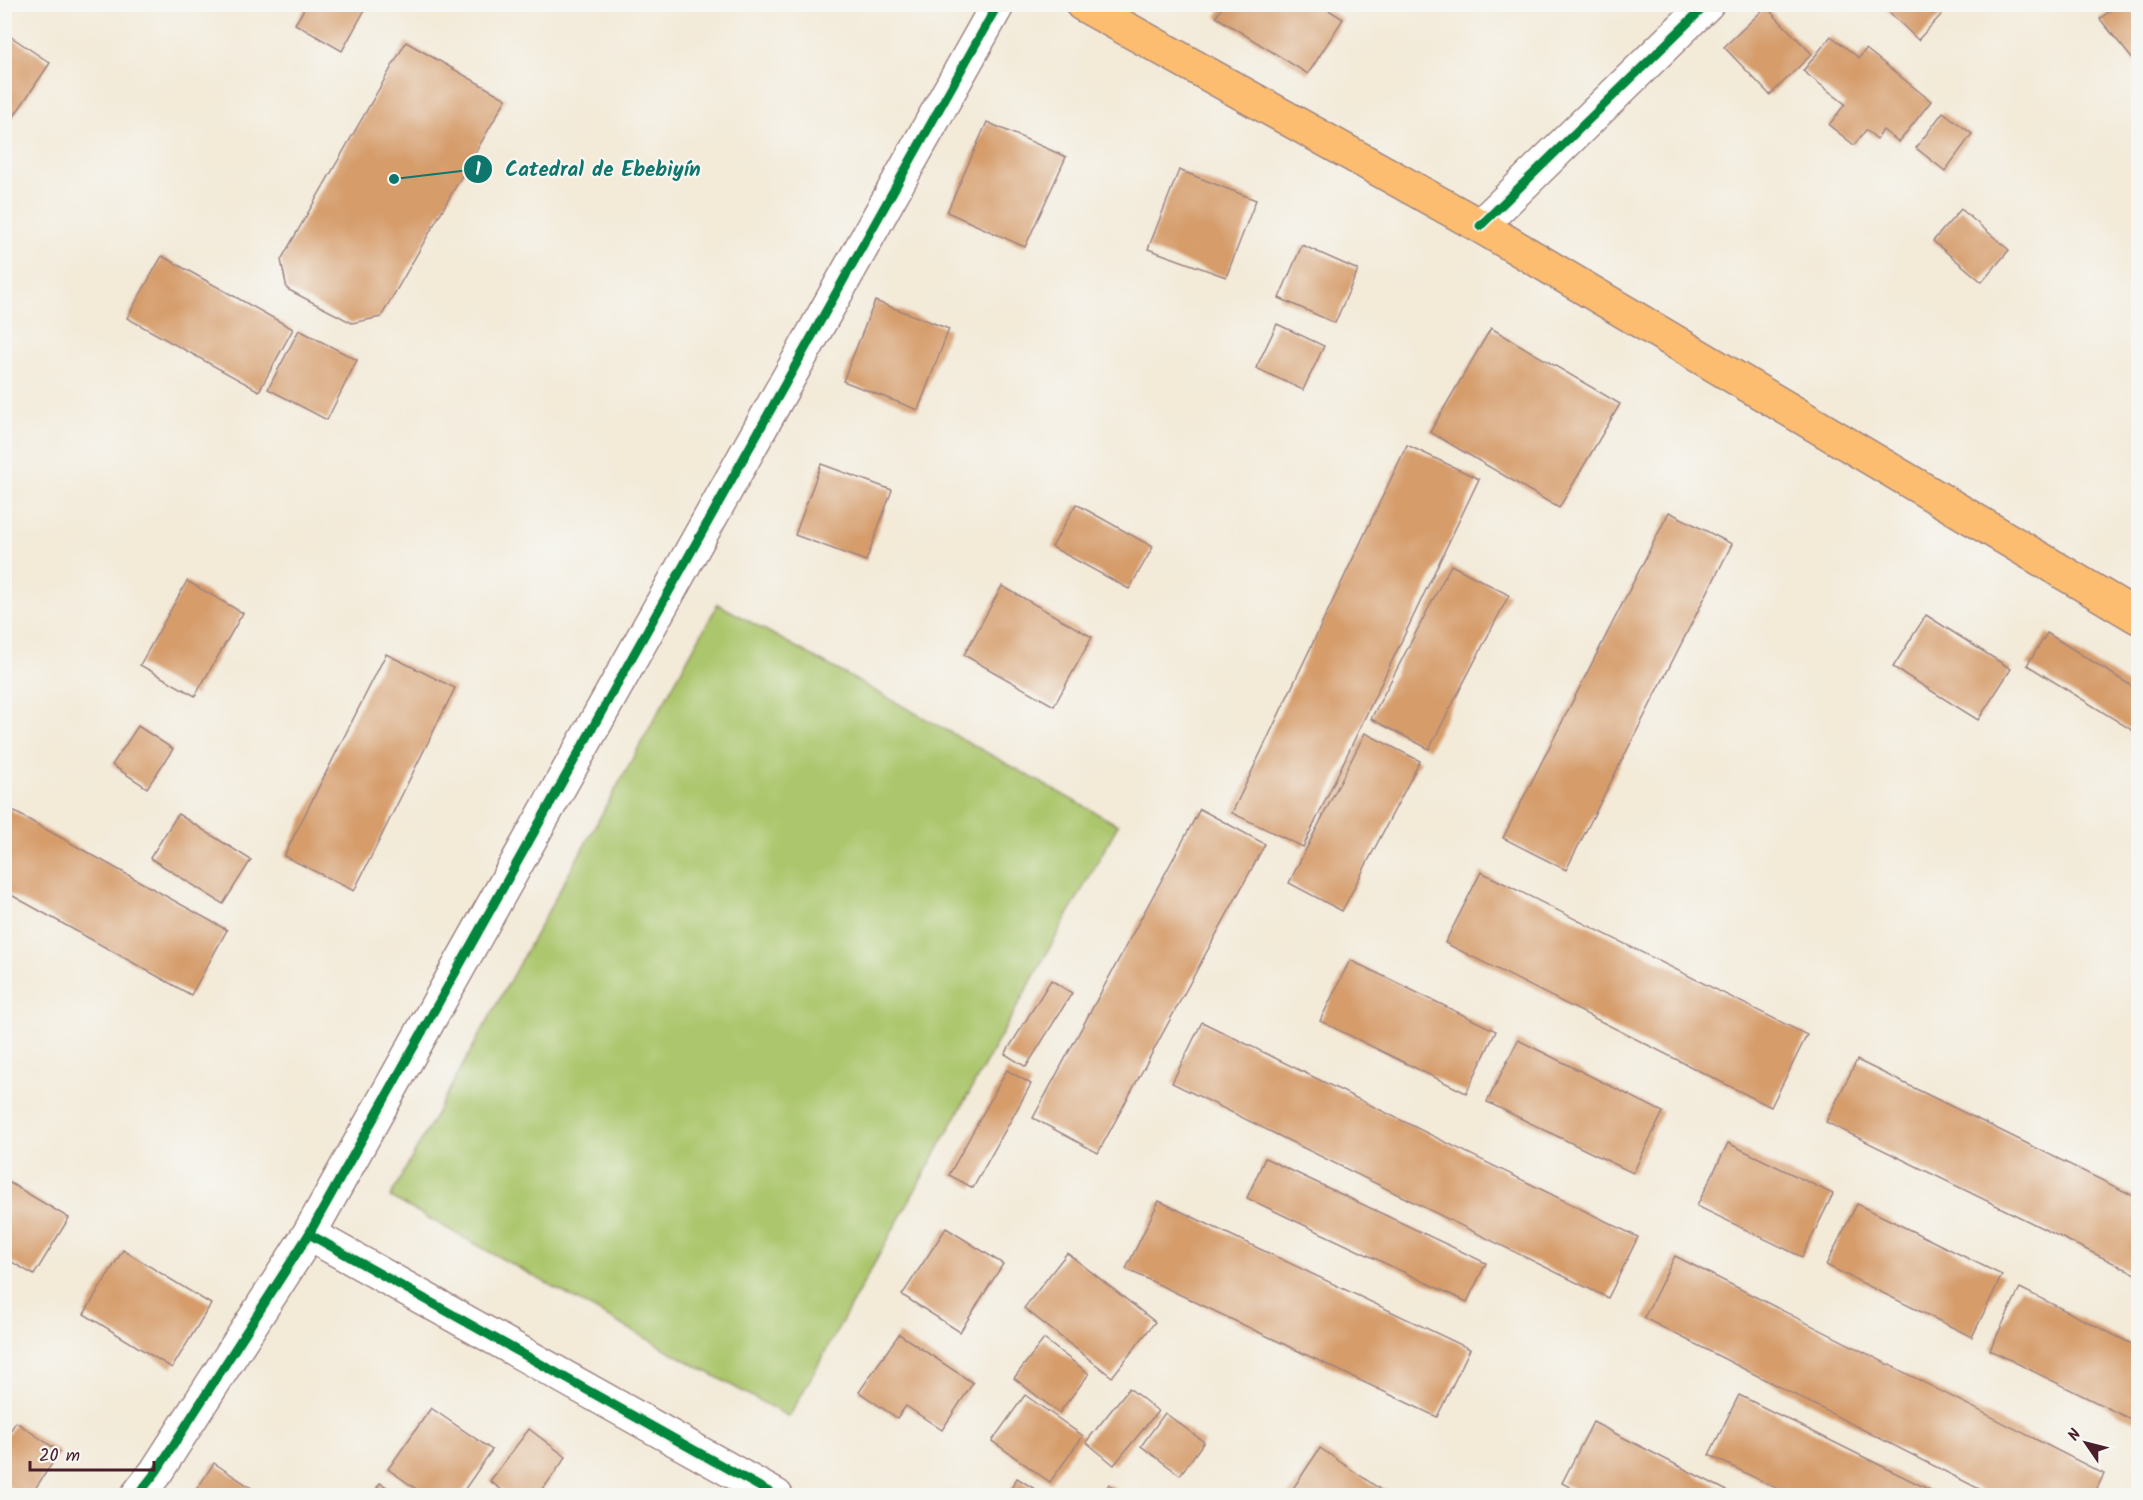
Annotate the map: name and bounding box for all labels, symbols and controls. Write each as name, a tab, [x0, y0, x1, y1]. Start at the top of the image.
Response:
callout: Catedral de Ebebiyín	[463, 150, 713, 189]
text: Catedral de Ebebiyín	[505, 154, 701, 187]
text: 1	[475, 156, 481, 185]
north arrow	[2056, 1413, 2116, 1473]
text: N	[2062, 1424, 2088, 1447]
scale bar	[30, 1434, 154, 1472]
text: 20 m	[39, 1442, 80, 1471]

